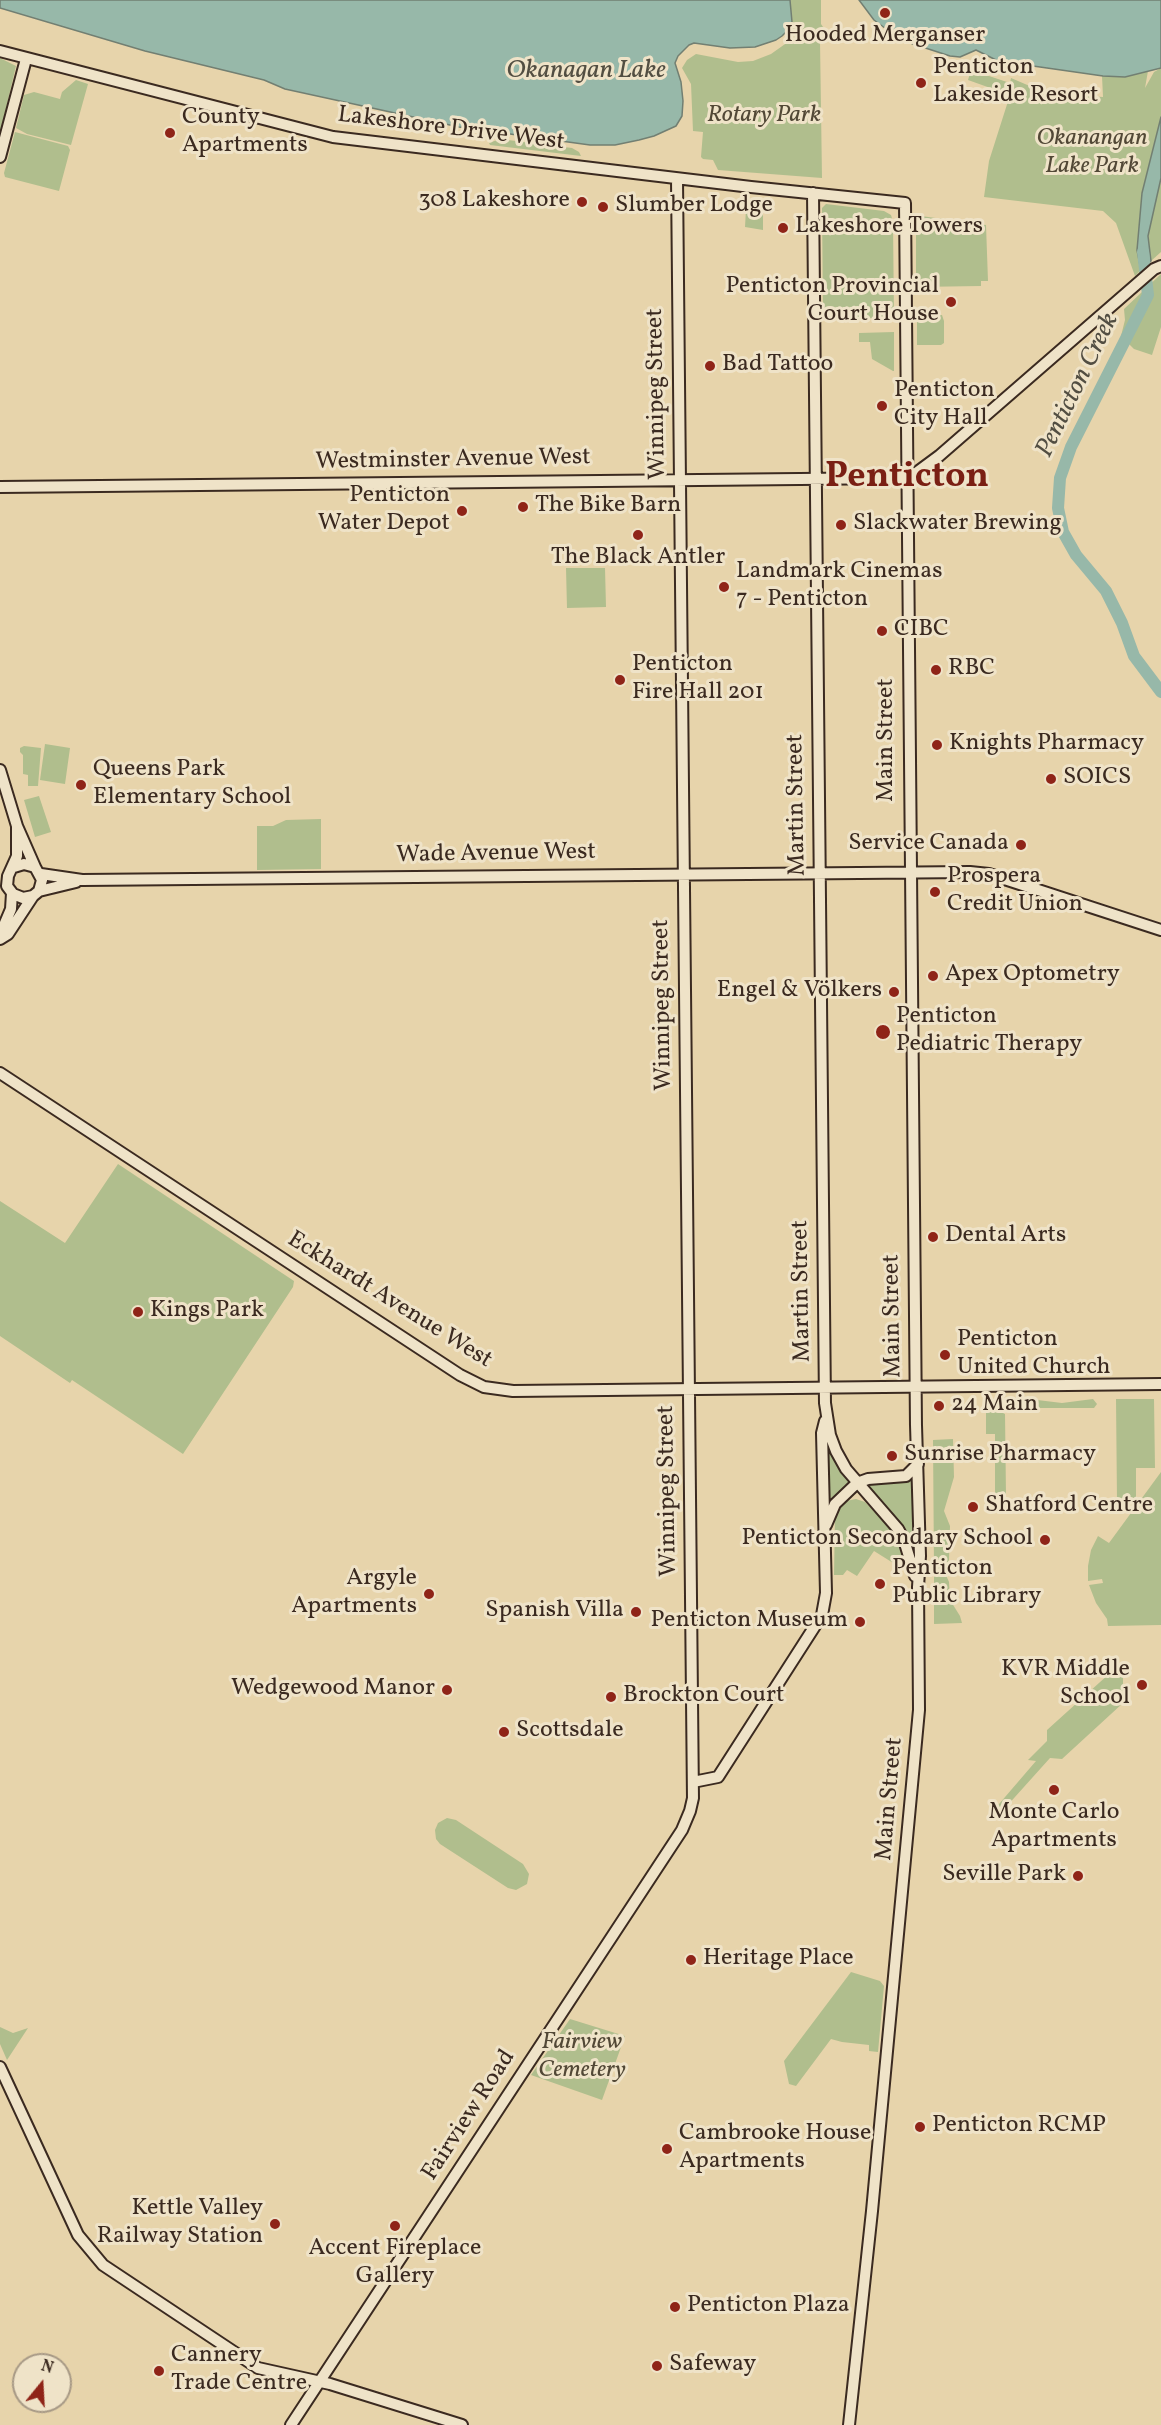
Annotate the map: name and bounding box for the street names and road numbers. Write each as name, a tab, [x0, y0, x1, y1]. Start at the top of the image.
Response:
street label: Lakeshore Drive West	[336, 102, 566, 158]
street label: Winnipeg Street	[642, 308, 674, 480]
street label: Westminster Avenue West	[315, 444, 591, 478]
street label: Main Street	[874, 678, 902, 802]
street label: Martin Street	[782, 734, 814, 876]
street label: Wade Avenue West	[396, 839, 596, 871]
street label: Winnipeg Street	[648, 919, 680, 1091]
street label: Martin Street	[787, 1220, 819, 1362]
street label: Eckhardt Avenue West	[281, 1226, 497, 1376]
street label: Main Street	[879, 1254, 909, 1378]
street label: Winnipeg Street	[653, 1405, 685, 1577]
street label: Main Street	[871, 1736, 911, 1862]
street label: Fairview Road	[417, 2045, 523, 2187]

